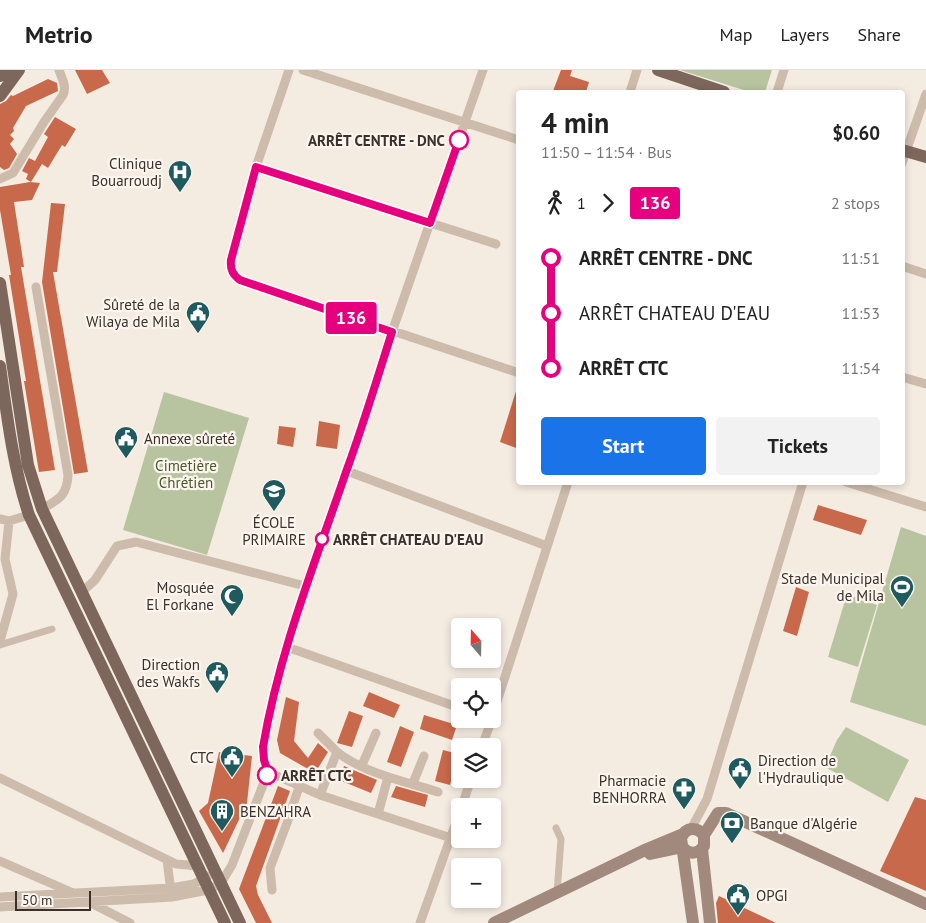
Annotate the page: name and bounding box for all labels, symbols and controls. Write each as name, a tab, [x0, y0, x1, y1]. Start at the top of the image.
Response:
text: Metrio	[25, 19, 93, 50]
text: Map	[720, 23, 752, 46]
text: Layers	[780, 23, 829, 46]
text: Share	[857, 23, 901, 46]
text: 4 min	[541, 104, 609, 141]
text: $0.60	[832, 121, 880, 145]
marker: ARRÊT CENTRE - DNC	[449, 130, 469, 150]
place label: ARRÊT CENTRE - DNC	[308, 131, 446, 150]
text: 11:50 – 11:54 · Bus	[541, 142, 672, 162]
place label: Clinique Bouarroudj	[91, 154, 162, 190]
hospital icon: Clinique Bouarroudj	[167, 159, 193, 193]
icon: walk	[541, 189, 569, 217]
icon: forward	[594, 189, 622, 217]
text: 136	[640, 191, 670, 214]
text: 1	[577, 193, 586, 213]
text: 2 stops	[831, 193, 880, 213]
text: ARRÊT CENTRE - DNC	[579, 246, 753, 270]
text: 11:51	[842, 248, 880, 268]
place label: Sûreté de la Wilaya de Mila	[86, 295, 180, 331]
public building icon: Sûreté de la Wilaya de Mila	[185, 300, 211, 334]
text: ARRÊT CHATEAU D'EAU	[579, 301, 770, 325]
line badge: 136	[322, 302, 380, 334]
text: 11:53	[842, 303, 880, 323]
text: 136	[336, 306, 366, 329]
text: ARRÊT CTC	[579, 356, 668, 380]
text: 11:54	[842, 358, 880, 378]
button: Start	[541, 417, 706, 475]
button: Tickets	[716, 417, 880, 475]
public building icon: Annexe sûreté	[113, 425, 139, 459]
place label: Annexe sûreté	[144, 429, 235, 448]
park label: Cimetière Chrétien	[155, 456, 217, 492]
school or university icon: ÉCOLE PRIMAIRE	[261, 478, 287, 512]
place label: ÉCOLE PRIMAIRE	[242, 513, 306, 549]
place label: ARRÊT CHATEAU D'EAU	[333, 530, 483, 549]
marker: ARRÊT CHATEAU D'EAU	[315, 532, 329, 546]
place label: Stade Municipal de Mila	[781, 569, 885, 605]
sports icon: Stade Municipal de Mila	[889, 574, 915, 608]
place label: Mosquée El Forkane	[146, 578, 214, 614]
mosque icon: Mosquée El Forkane	[219, 583, 245, 617]
north arrow	[451, 618, 501, 668]
map controls	[451, 618, 501, 908]
place label: Direction des Wakfs	[137, 655, 200, 691]
public building icon: Direction des Wakfs	[204, 660, 230, 694]
button: locate	[451, 678, 501, 728]
button: layers	[451, 738, 501, 788]
public building icon: CTC	[219, 744, 245, 778]
place label: CTC	[190, 748, 214, 767]
place label: Direction de l'Hydraulique	[758, 751, 844, 787]
public building icon: Direction de l'Hydraulique	[727, 756, 753, 790]
marker: ARRÊT CTC	[257, 765, 277, 785]
place label: ARRÊT CTC	[281, 766, 352, 785]
place label: Pharmacie BENHORRA	[593, 771, 666, 807]
pharmacy icon: Pharmacie BENHORRA	[671, 776, 697, 810]
building icon: BENZAHRA	[209, 798, 235, 832]
button: +	[451, 798, 501, 848]
place label: BENZAHRA	[240, 802, 311, 821]
bank icon: Banque d'Algérie	[719, 810, 745, 844]
place label: Banque d'Algérie	[750, 814, 857, 833]
button: −	[451, 858, 501, 908]
public building icon: OPGI	[725, 882, 751, 916]
place label: OPGI	[756, 886, 788, 905]
scale bar	[15, 888, 91, 911]
text: 50 m	[22, 891, 52, 909]

